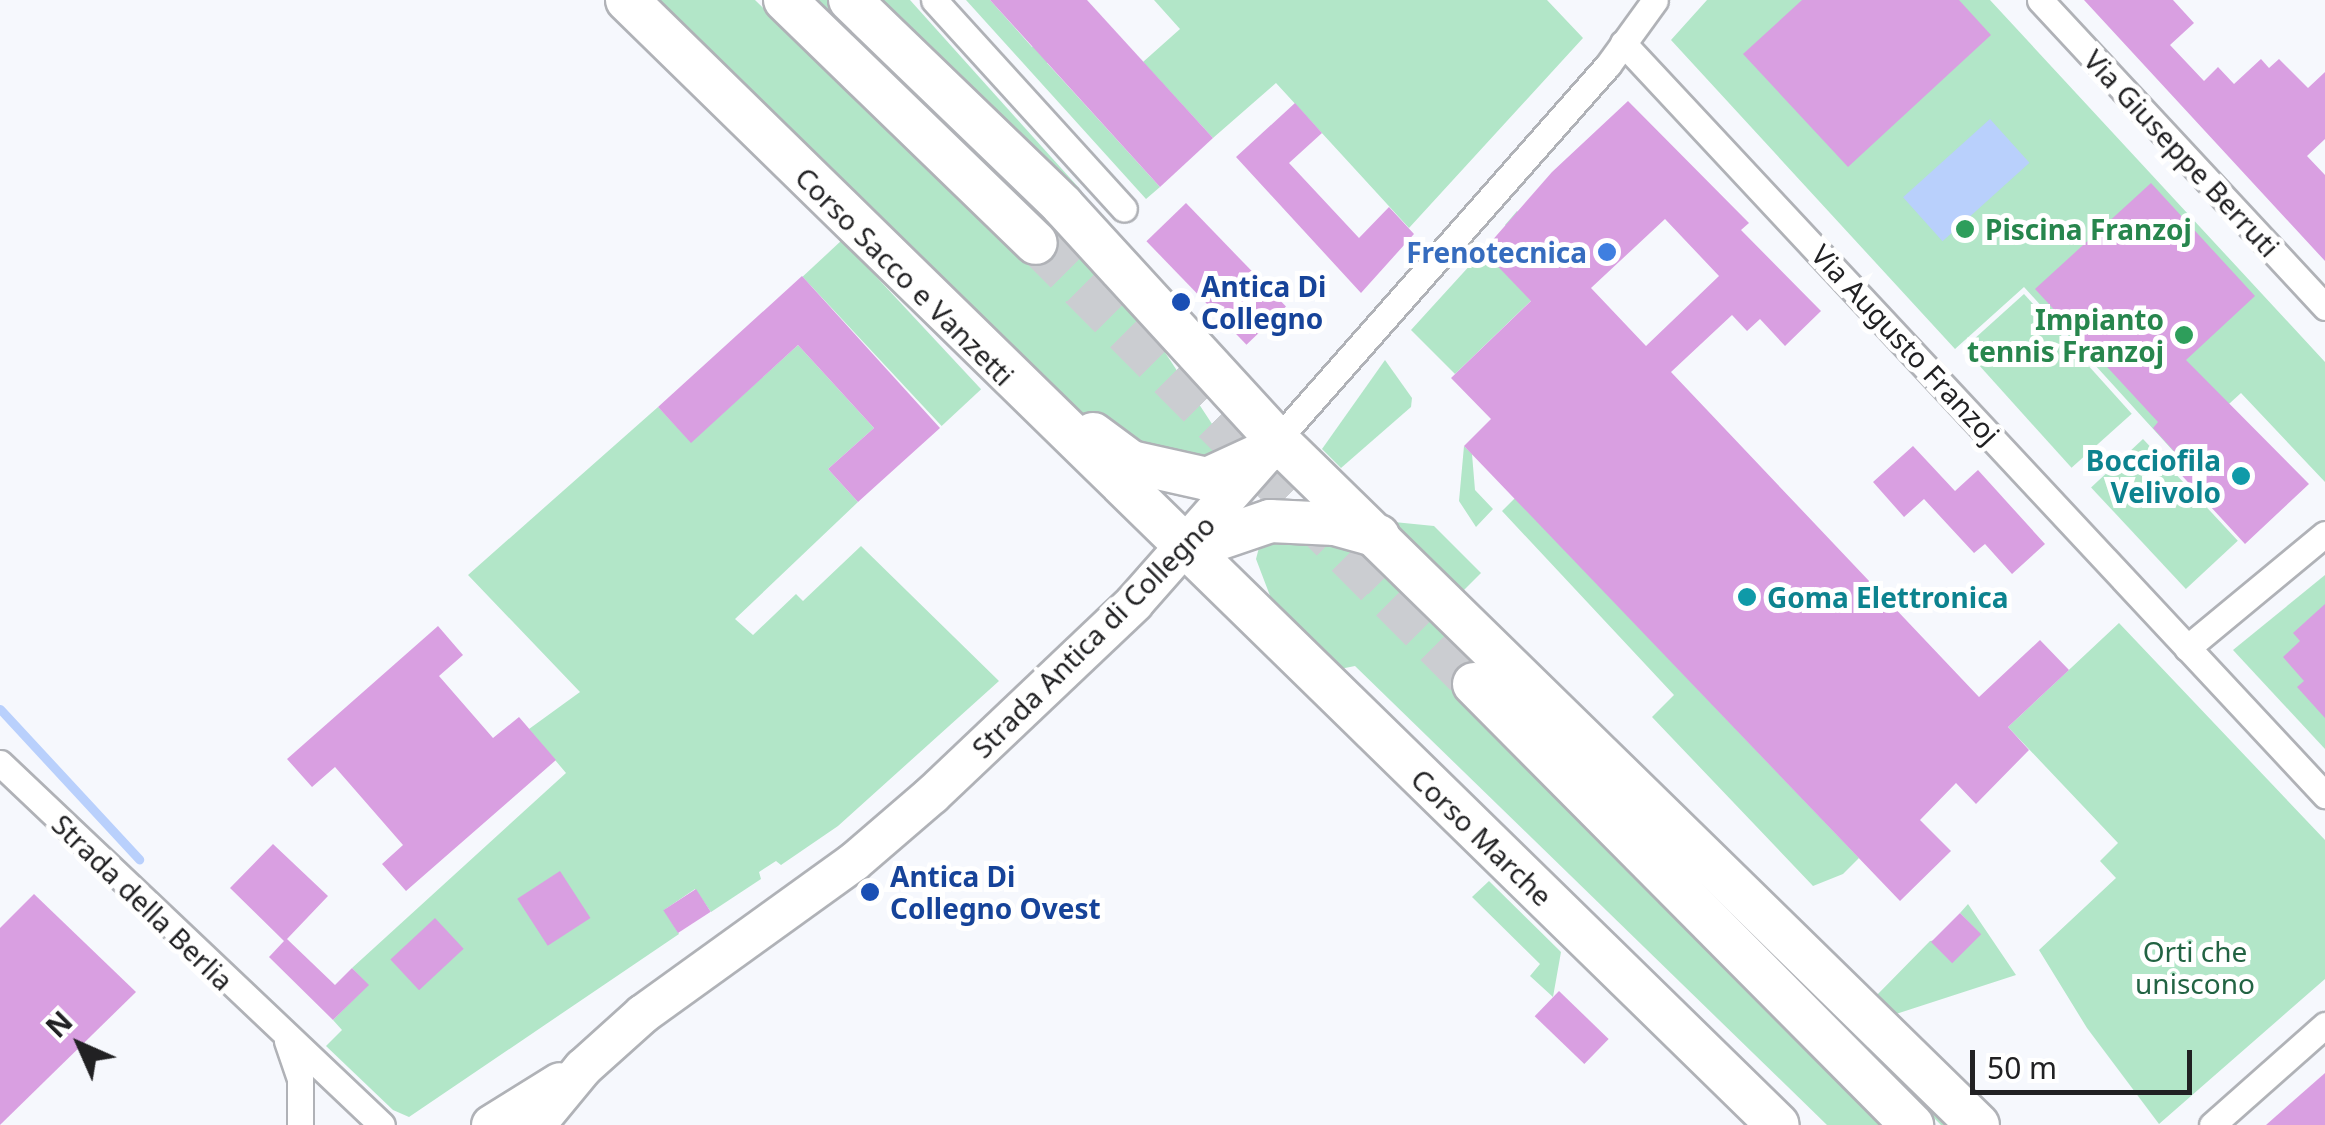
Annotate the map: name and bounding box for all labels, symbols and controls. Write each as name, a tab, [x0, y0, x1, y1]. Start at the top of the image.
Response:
street label: Via Giuseppe Berruti	[2078, 43, 2286, 263]
street label: Corso Sacco e Vanzetti	[789, 160, 1021, 392]
place label: Piscina Franzoj	[1985, 212, 2192, 246]
marker: Piscina Franzoj	[1954, 218, 1976, 240]
place label: Frenotecnica	[1406, 235, 1587, 269]
street label: Via Augusto Franzoj	[1805, 237, 2007, 451]
marker: Frenotecnica	[1596, 241, 1618, 263]
place label: Antica Di Collegno	[1201, 269, 1326, 335]
marker: Antica Di Collegno	[1170, 291, 1192, 313]
place label: Impianto tennis Franzoj	[1967, 302, 2164, 368]
marker: Impianto tennis Franzoj	[2173, 324, 2195, 346]
place label: Bocciofila Velivolo	[2086, 443, 2221, 509]
marker: Bocciofila Velivolo	[2230, 465, 2252, 487]
street label: Strada Antica di Collegno	[965, 508, 1221, 764]
place label: Goma Elettronica	[1767, 580, 2008, 614]
marker: Goma Elettronica	[1736, 586, 1758, 608]
street label: Corso Marche	[1405, 762, 1559, 912]
street label: Strada della Berlia	[46, 807, 240, 997]
place label: Antica Di Collegno Ovest	[890, 859, 1101, 925]
marker: Antica Di Collegno Ovest	[859, 881, 881, 903]
park label: Orti che uniscono	[2135, 934, 2255, 1000]
north arrow	[30, 995, 130, 1095]
text: N	[37, 1002, 80, 1045]
scale bar	[1975, 1030, 2198, 1092]
text: 50 m	[1987, 1047, 2057, 1088]

